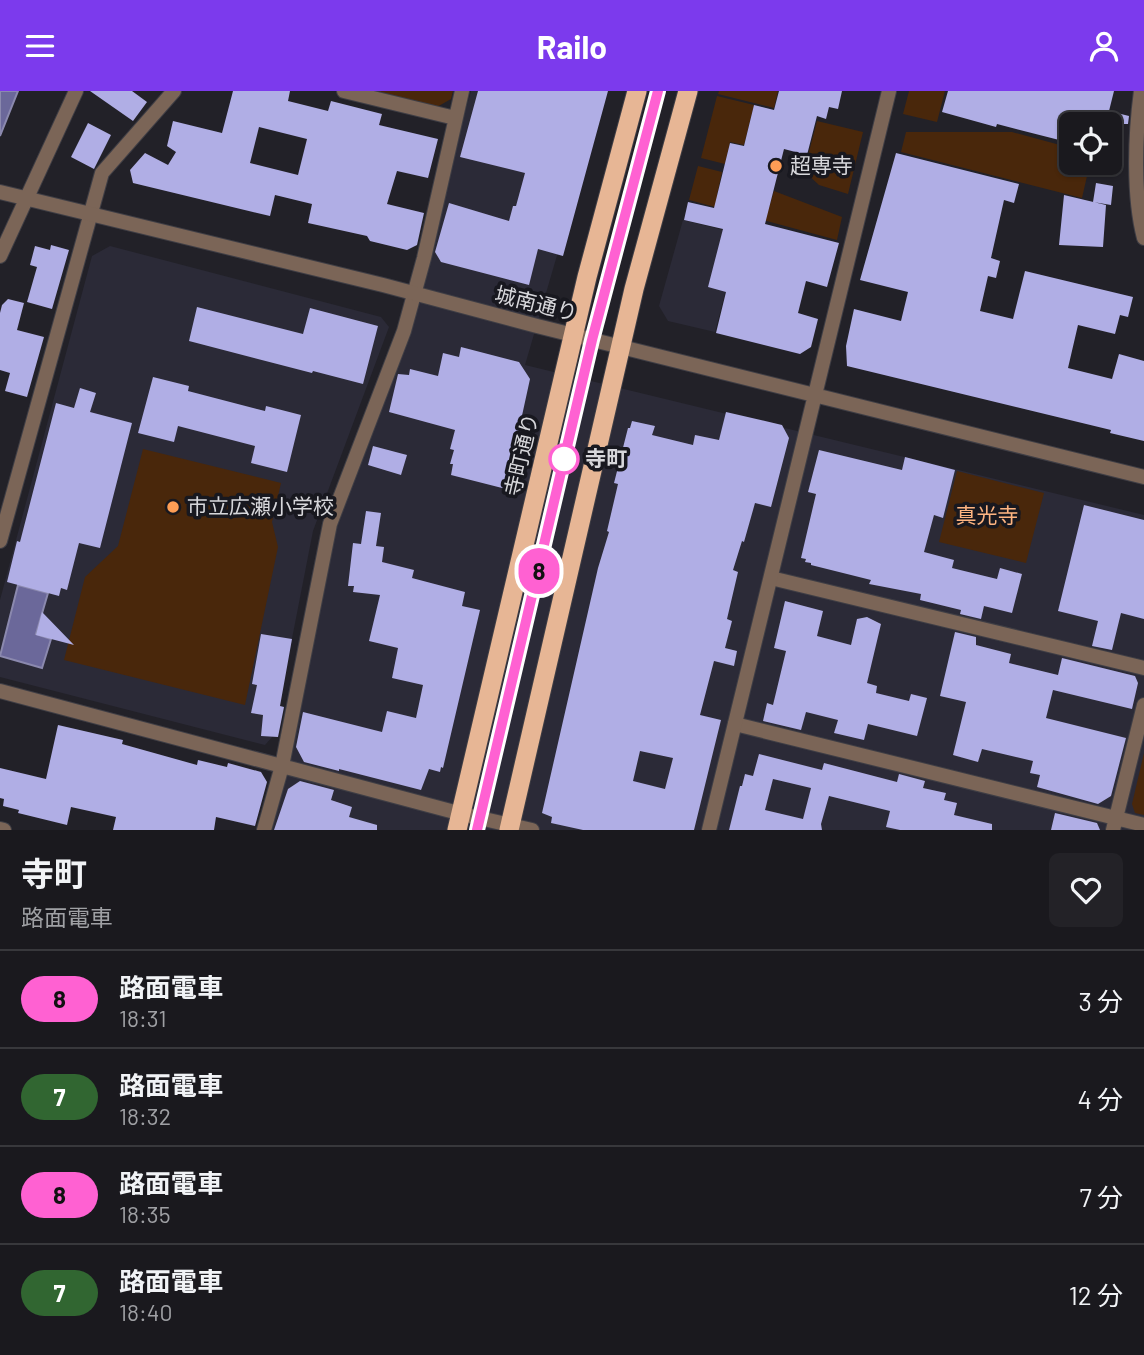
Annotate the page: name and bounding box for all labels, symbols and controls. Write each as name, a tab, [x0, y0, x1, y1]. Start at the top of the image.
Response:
icon: menu	[21, 27, 59, 65]
text: Railo	[537, 27, 607, 65]
icon: person	[1085, 27, 1123, 65]
map controls	[1059, 112, 1122, 175]
button: locate	[1059, 112, 1122, 175]
place label: 超専寺	[790, 152, 853, 177]
marker: 超専寺	[768, 158, 784, 174]
street label: 城南通り	[493, 280, 580, 325]
street label: 寺町通り	[499, 411, 542, 498]
marker: 寺町	[549, 444, 579, 474]
place label: 寺町	[585, 445, 627, 470]
place label: 市立広瀬小学校	[187, 493, 334, 518]
marker: 市立広瀬小学校	[165, 499, 181, 515]
park label: 真光寺	[956, 502, 1019, 527]
line badge: 8	[516, 548, 562, 594]
text: 8	[533, 556, 545, 585]
text: 寺町	[21, 853, 87, 893]
button: heart	[1049, 853, 1123, 927]
text: 路面電車	[21, 903, 113, 931]
text: 路面電車	[119, 971, 223, 1002]
text: 8	[53, 984, 66, 1013]
text: 3 分	[1078, 985, 1123, 1016]
text: 18:31	[119, 1004, 167, 1032]
text: 路面電車	[119, 1069, 223, 1100]
text: 7	[54, 1082, 65, 1111]
text: 4 分	[1077, 1083, 1123, 1114]
text: 18:32	[119, 1102, 171, 1130]
text: 路面電車	[119, 1167, 223, 1198]
text: 8	[53, 1180, 66, 1209]
text: 7 分	[1080, 1181, 1123, 1212]
text: 18:35	[119, 1200, 171, 1228]
text: 路面電車	[119, 1265, 223, 1296]
text: 7	[54, 1278, 65, 1307]
text: 12 分	[1069, 1279, 1123, 1310]
text: 18:40	[119, 1298, 173, 1326]

